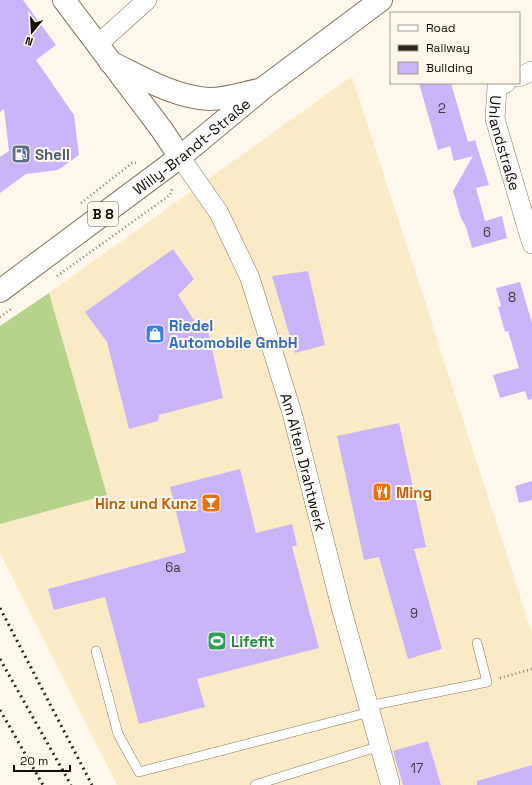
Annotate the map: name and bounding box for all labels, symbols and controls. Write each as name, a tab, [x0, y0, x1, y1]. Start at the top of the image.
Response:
north arrow	[12, 12, 52, 52]
legend	[390, 12, 520, 84]
text: Road	[426, 20, 455, 36]
text: N	[23, 34, 35, 49]
text: Railway	[426, 40, 470, 56]
text: Building	[426, 60, 473, 76]
street label: Willy-Brandt-Straße	[129, 93, 254, 199]
street label: Uhlandstraße	[486, 95, 525, 193]
house number: 2	[438, 100, 446, 117]
fuel station icon: Shell	[10, 143, 32, 165]
place label: Shell	[35, 145, 70, 164]
road number: B 8	[88, 202, 118, 226]
house number: 6	[483, 224, 491, 241]
house number: 8	[508, 289, 516, 306]
place label: Riedel Automobile GmbH	[169, 316, 298, 352]
shop icon: Riedel Automobile GmbH	[144, 323, 166, 345]
street label: Am Alten Drahtwerk	[277, 390, 331, 533]
restaurant icon: Ming	[371, 481, 393, 503]
place label: Ming	[396, 483, 432, 502]
bar icon: Hinz und Kunz	[200, 492, 222, 514]
place label: Hinz und Kunz	[95, 494, 197, 513]
house number: 6a	[165, 559, 181, 576]
house number: 9	[410, 605, 418, 622]
sports icon: Lifefit	[206, 630, 228, 652]
place label: Lifefit	[231, 632, 275, 651]
scale bar	[14, 747, 70, 773]
text: 20 m	[20, 753, 48, 769]
house number: 17	[411, 760, 423, 777]

